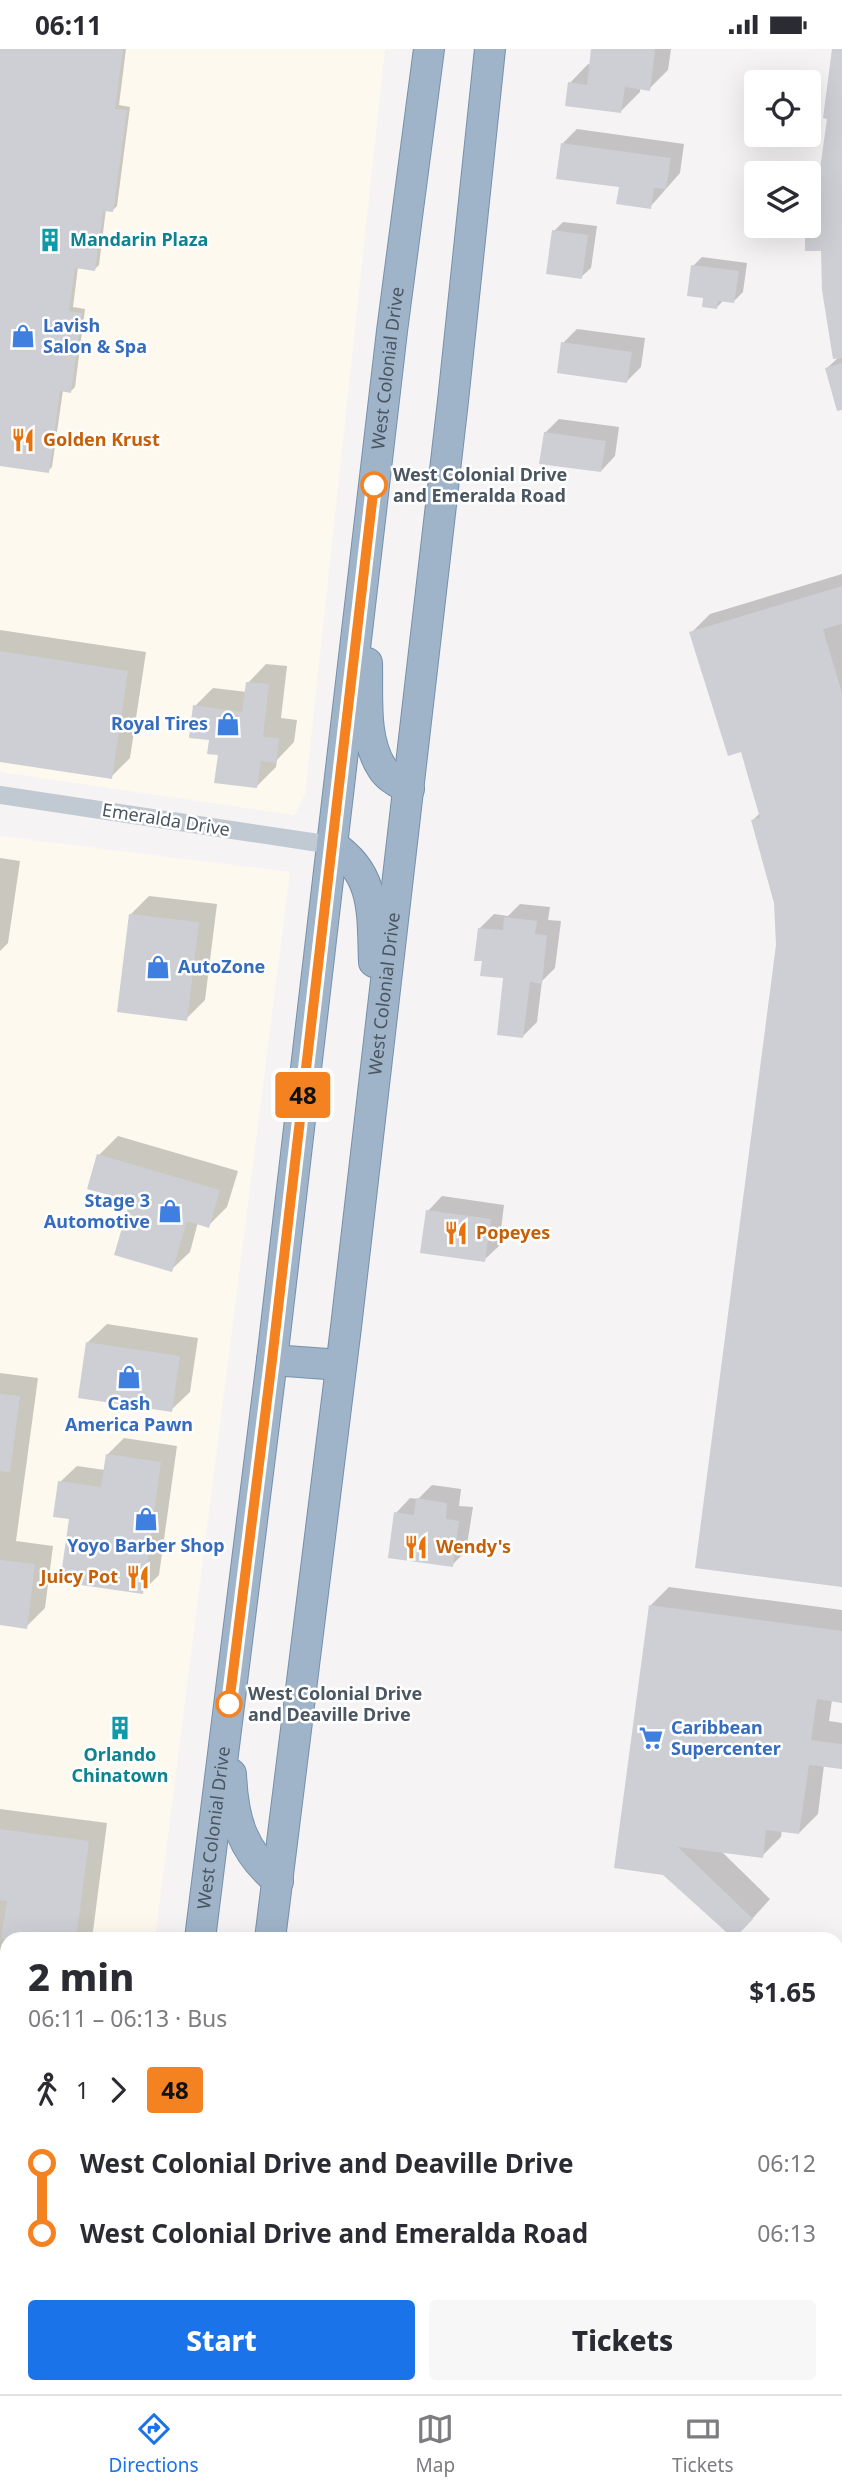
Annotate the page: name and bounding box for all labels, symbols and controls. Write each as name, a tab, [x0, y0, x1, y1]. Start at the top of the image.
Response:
text: 06:11	[35, 7, 102, 43]
map controls	[744, 70, 821, 238]
button: locate	[744, 70, 821, 147]
button: layers	[744, 161, 821, 238]
building icon: Mandarin Plaza	[36, 226, 64, 254]
place label: Mandarin Plaza	[70, 227, 208, 251]
street label: West Colonial Drive	[365, 285, 409, 451]
place label: Lavish Salon & Spa	[43, 313, 147, 358]
shop icon: Lavish Salon & Spa	[9, 322, 37, 350]
restaurant icon: Golden Krust	[9, 426, 37, 454]
place label: Golden Krust	[43, 427, 160, 451]
place label: West Colonial Drive and Emeralda Road	[393, 462, 567, 507]
marker: West Colonial Drive and Emeralda Road	[361, 472, 387, 498]
shop icon: Royal Tires	[214, 710, 242, 738]
place label: Royal Tires	[111, 711, 208, 735]
street label: Emeralda Drive	[100, 797, 232, 841]
street label: West Colonial Drive	[362, 911, 405, 1077]
shop icon: AutoZone	[144, 953, 172, 981]
place label: AutoZone	[178, 954, 265, 978]
line badge: 48	[272, 1072, 334, 1118]
text: 48	[289, 1078, 317, 1111]
place label: Stage 3 Automotive	[44, 1188, 150, 1233]
shop icon: Stage 3 Automotive	[156, 1197, 184, 1225]
restaurant icon: Popeyes	[442, 1219, 470, 1247]
place label: Popeyes	[476, 1220, 550, 1244]
shop icon: Cash America Pawn	[115, 1363, 143, 1391]
place label: Cash America Pawn	[65, 1391, 193, 1436]
shop icon: Yoyo Barber Shop	[132, 1505, 160, 1533]
place label: Yoyo Barber Shop	[67, 1533, 225, 1557]
restaurant icon: Wendy's	[402, 1533, 430, 1561]
place label: Wendy's	[436, 1534, 511, 1558]
restaurant icon: Juicy Pot	[124, 1563, 152, 1591]
place label: Juicy Pot	[38, 1564, 118, 1588]
place label: West Colonial Drive and Deaville Drive	[248, 1681, 422, 1726]
marker: West Colonial Drive and Deaville Drive	[216, 1691, 242, 1717]
building icon: Orlando Chinatown	[106, 1714, 134, 1742]
place label: Caribbean Supercenter	[671, 1715, 781, 1760]
supermarket icon: Caribbean Supercenter	[637, 1724, 665, 1752]
place label: Orlando Chinatown	[72, 1742, 168, 1787]
street label: West Colonial Drive	[191, 1745, 235, 1911]
text: 2 min	[28, 1950, 134, 2002]
text: $1.65	[749, 1974, 816, 2010]
text: 06:11 – 06:13 · Bus	[28, 2002, 227, 2034]
icon: walk	[28, 2071, 66, 2109]
icon: forward	[99, 2071, 137, 2109]
text: 48	[161, 2073, 189, 2106]
text: 1	[76, 2074, 89, 2106]
text: West Colonial Drive and Deaville Drive	[80, 2145, 573, 2181]
text: 06:12	[757, 2147, 816, 2179]
text: West Colonial Drive and Emeralda Road	[80, 2215, 588, 2251]
text: 06:13	[757, 2217, 816, 2249]
button: Start	[28, 2300, 415, 2380]
button: Tickets	[429, 2300, 816, 2380]
tab: Directions	[108, 2410, 199, 2478]
tab: Map	[416, 2410, 455, 2478]
tab: Tickets	[672, 2410, 734, 2478]

